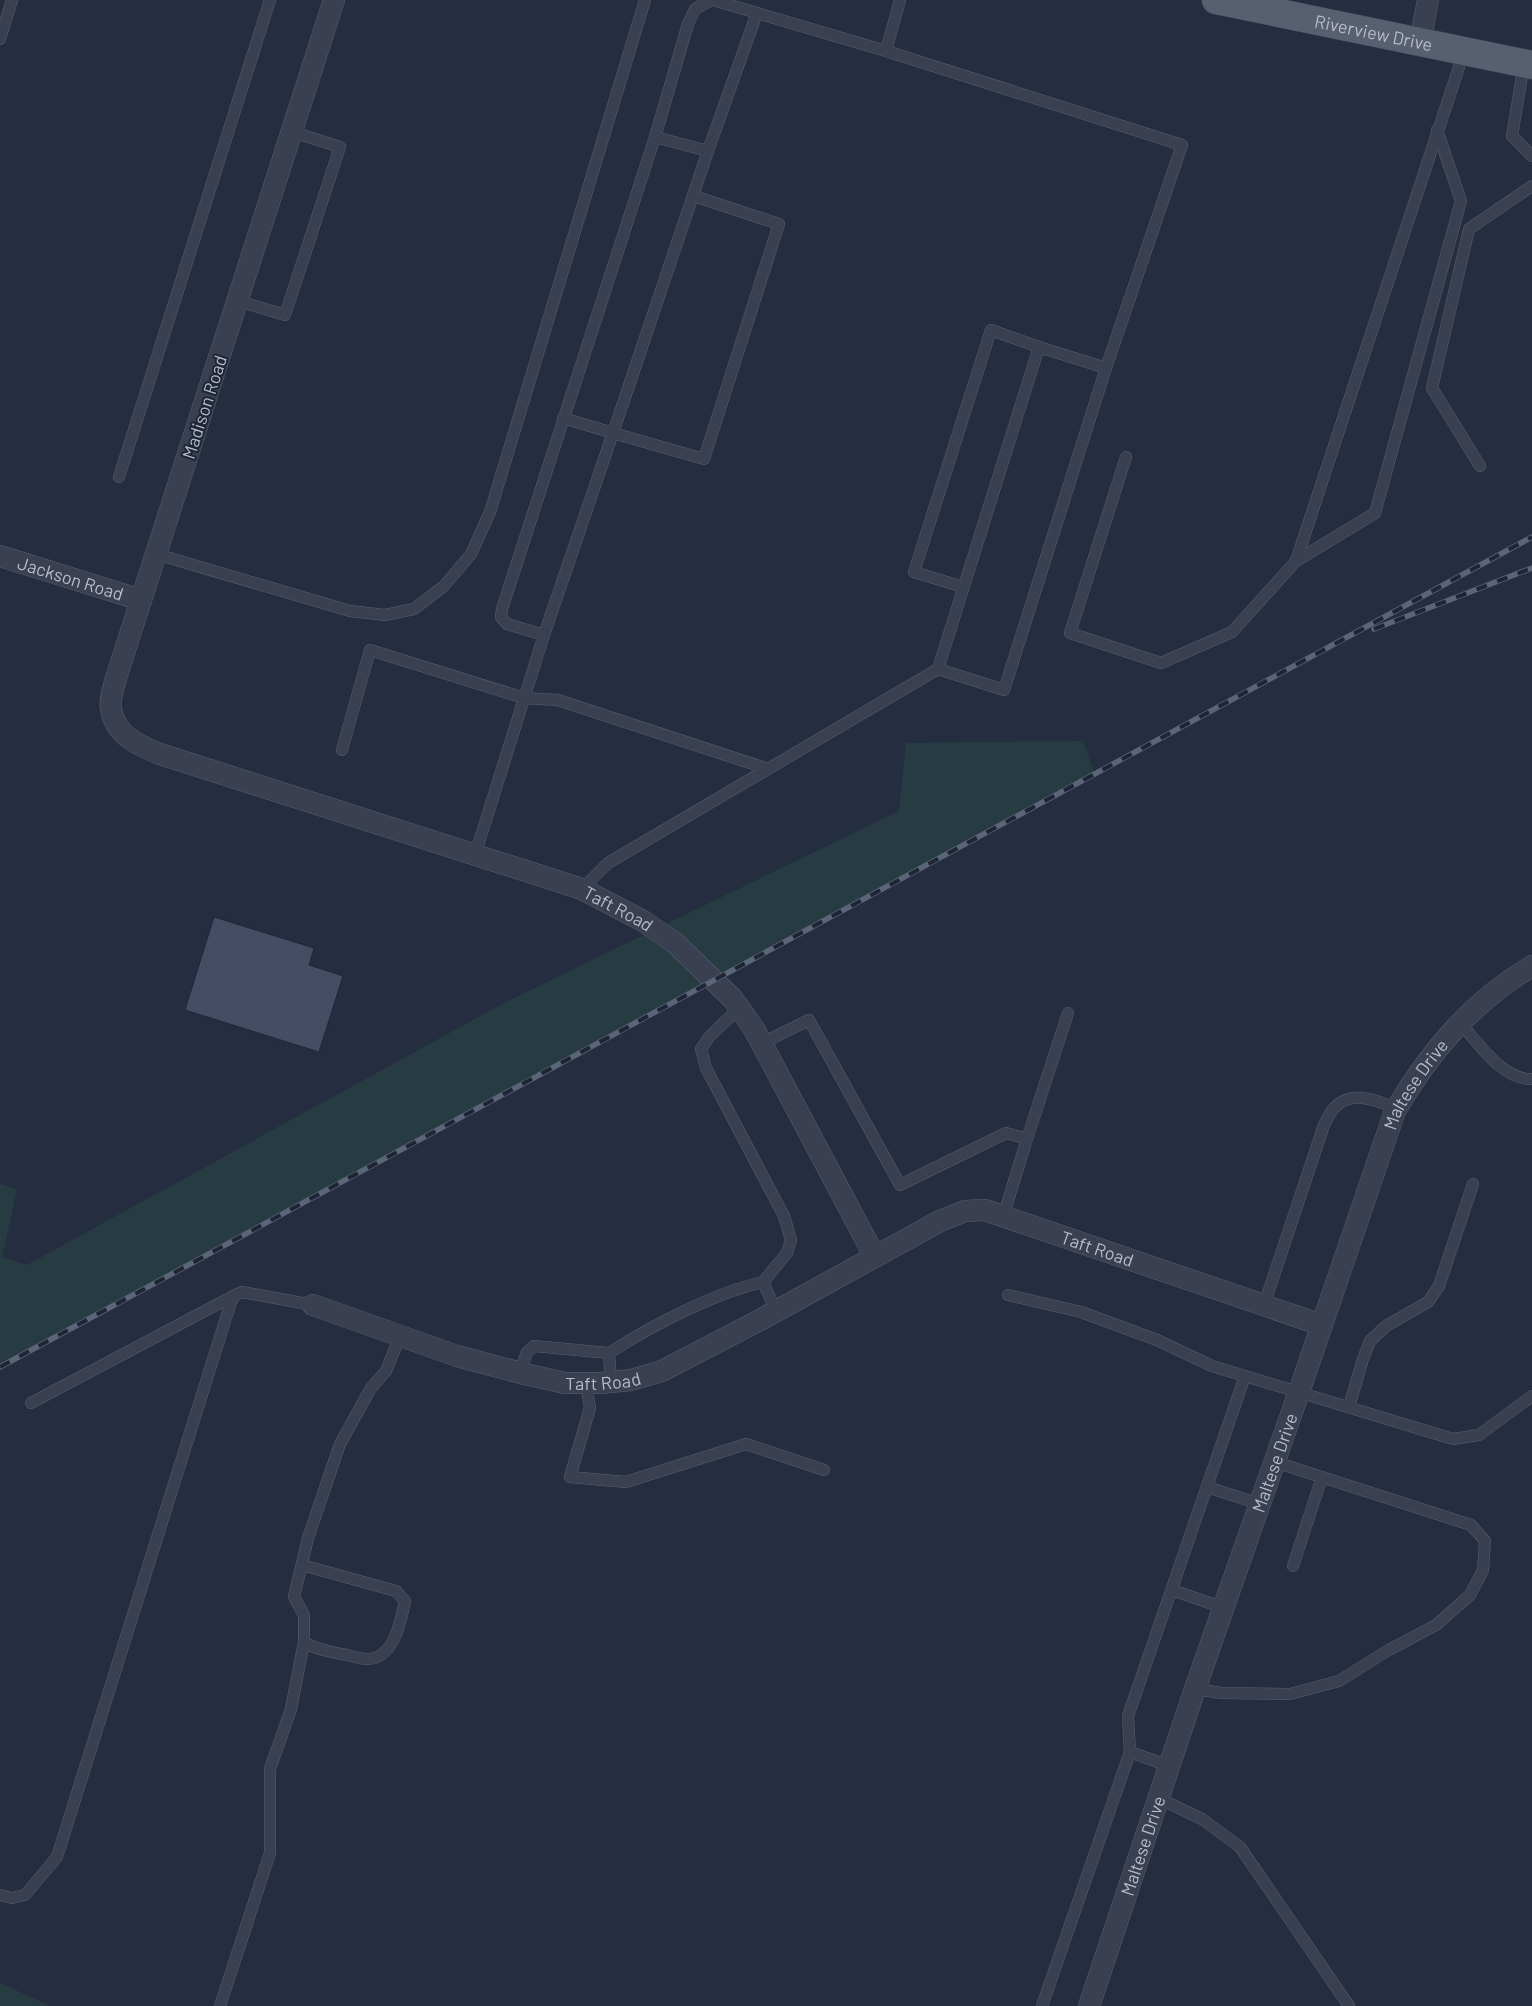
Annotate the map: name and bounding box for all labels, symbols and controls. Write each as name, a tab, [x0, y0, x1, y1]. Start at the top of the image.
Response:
street label: Riverview Drive	[1313, 10, 1435, 55]
street label: Madison Road	[177, 352, 231, 462]
street label: Jackson Road	[15, 551, 126, 605]
street label: Taft Road	[580, 881, 657, 936]
street label: Maltese Drive	[1378, 1034, 1452, 1132]
street label: Taft Road	[1058, 1226, 1137, 1271]
street label: Taft Road	[565, 1367, 643, 1394]
street label: Maltese Drive	[1247, 1410, 1302, 1515]
street label: Maltese Drive	[1116, 1793, 1170, 1899]

